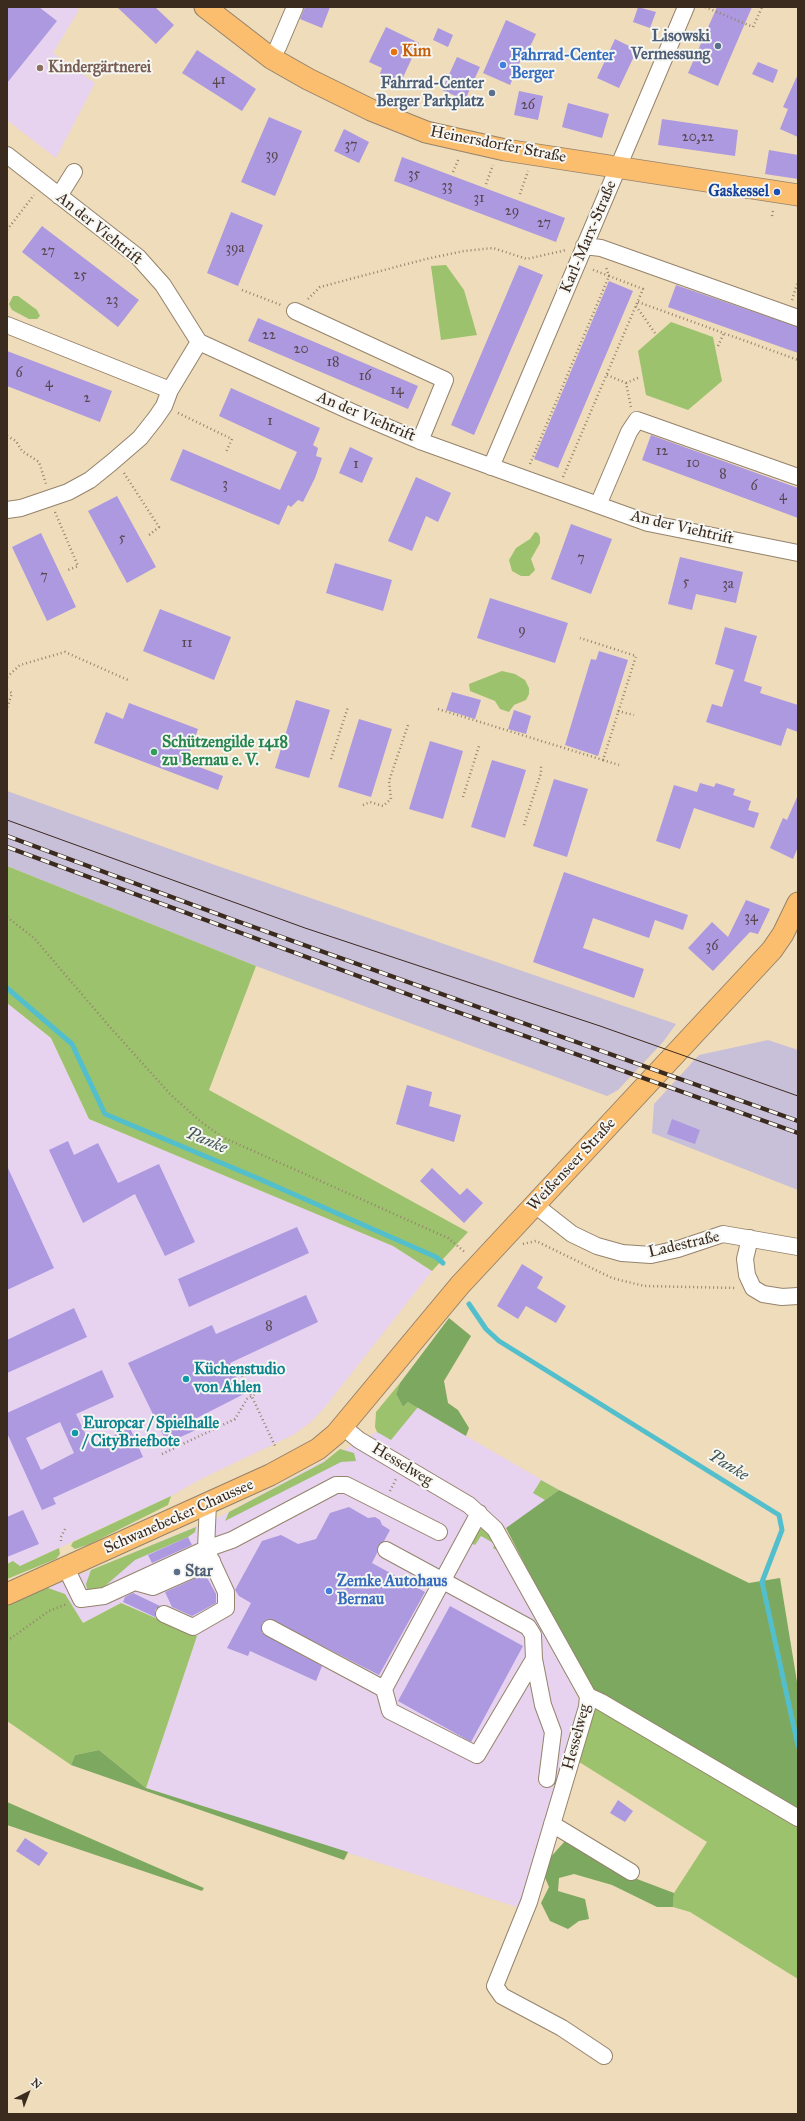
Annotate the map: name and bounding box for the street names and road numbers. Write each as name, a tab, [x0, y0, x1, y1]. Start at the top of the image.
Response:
street label: Heinersdorfer Straße	[428, 122, 568, 168]
street label: Karl-Marx-Straße	[557, 178, 621, 296]
street label: An der Viehtrift	[52, 188, 146, 270]
street label: An der Viehtrift	[314, 388, 418, 446]
street label: An der Viehtrift	[629, 507, 735, 549]
street label: Weißenseer Straße	[524, 1114, 620, 1216]
street label: Ladestraße	[647, 1227, 721, 1263]
street label: Hesselweg	[368, 1439, 436, 1491]
street label: Schwanebecker Chaussee	[101, 1475, 257, 1559]
street label: Hesselweg	[559, 1702, 595, 1772]

